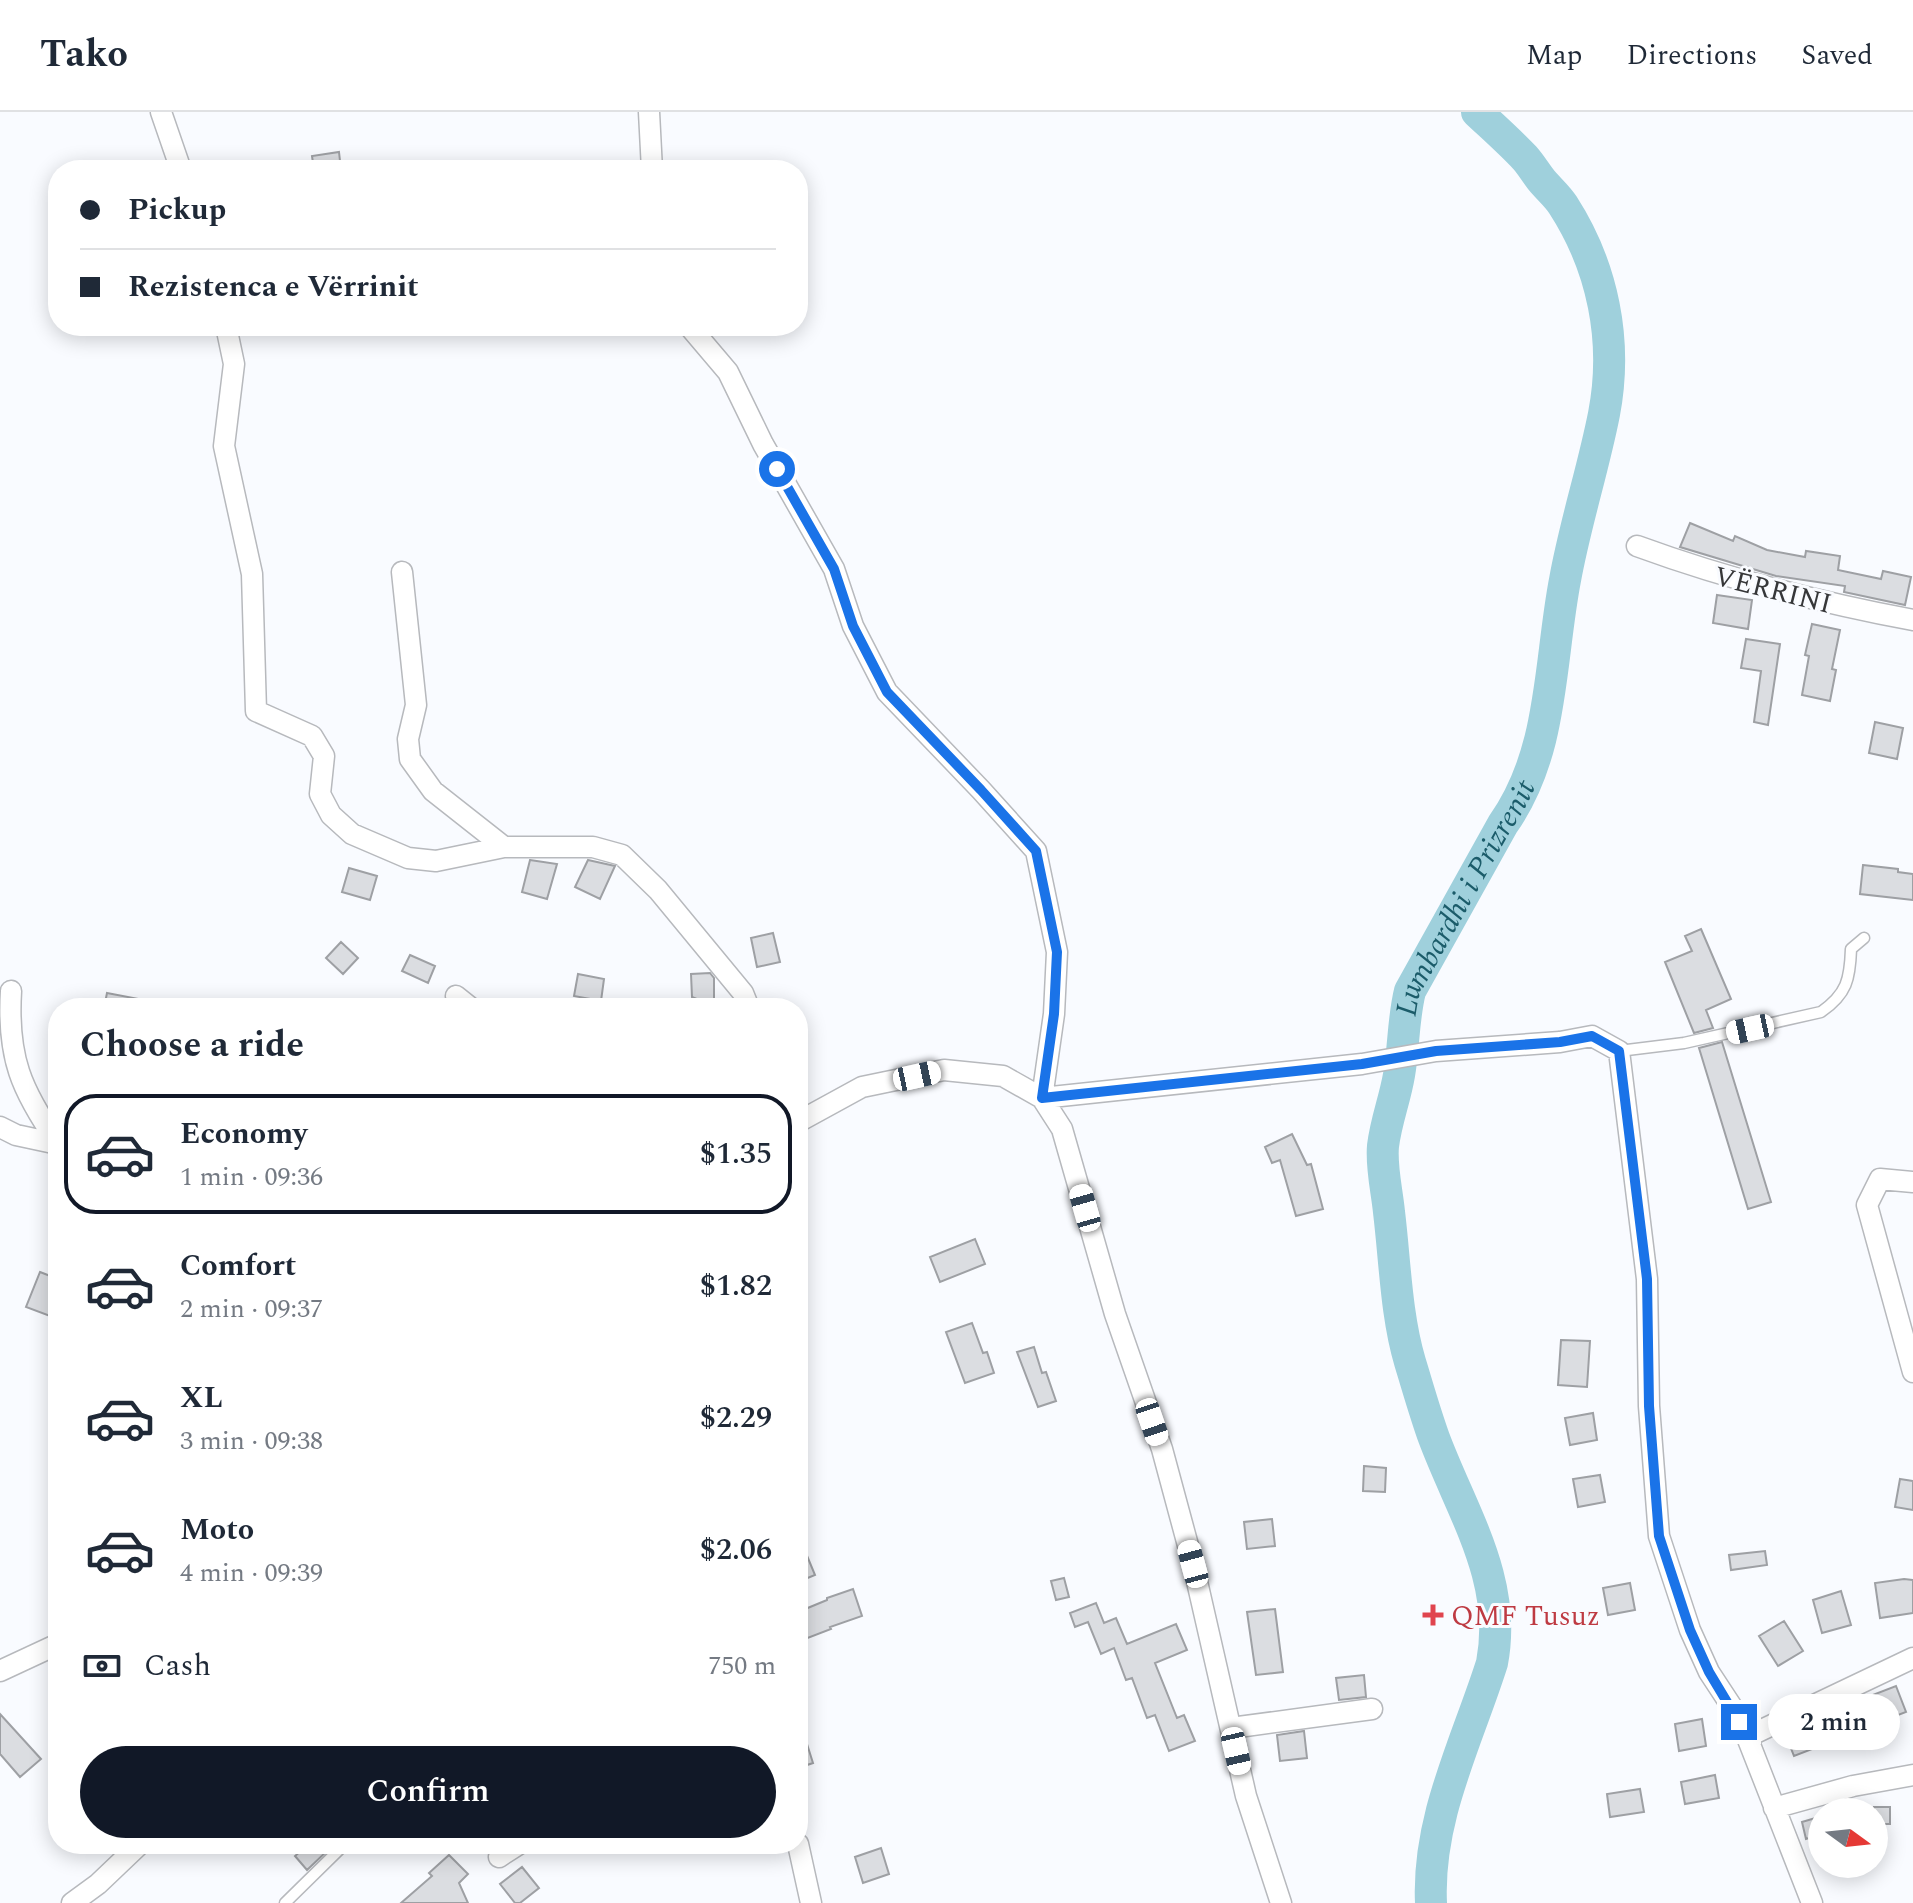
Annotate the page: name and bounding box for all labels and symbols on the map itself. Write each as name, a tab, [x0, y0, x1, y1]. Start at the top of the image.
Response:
route start	[759, 451, 795, 487]
street label: VËRRINI	[1709, 555, 1836, 626]
water label: Lumbardhi i Prizrenit	[1384, 772, 1549, 1020]
car	[1724, 1012, 1776, 1046]
car	[891, 1059, 943, 1093]
car	[1067, 1182, 1103, 1234]
car	[1133, 1395, 1171, 1449]
car	[1175, 1538, 1211, 1590]
place label: QMF Tusuz	[1451, 1595, 1600, 1638]
marker: QMF Tusuz	[1422, 1604, 1444, 1626]
callout: 2 min	[1767, 1694, 1899, 1750]
route end	[1721, 1704, 1757, 1740]
car	[1219, 1725, 1253, 1777]
north arrow	[1808, 1798, 1888, 1878]

